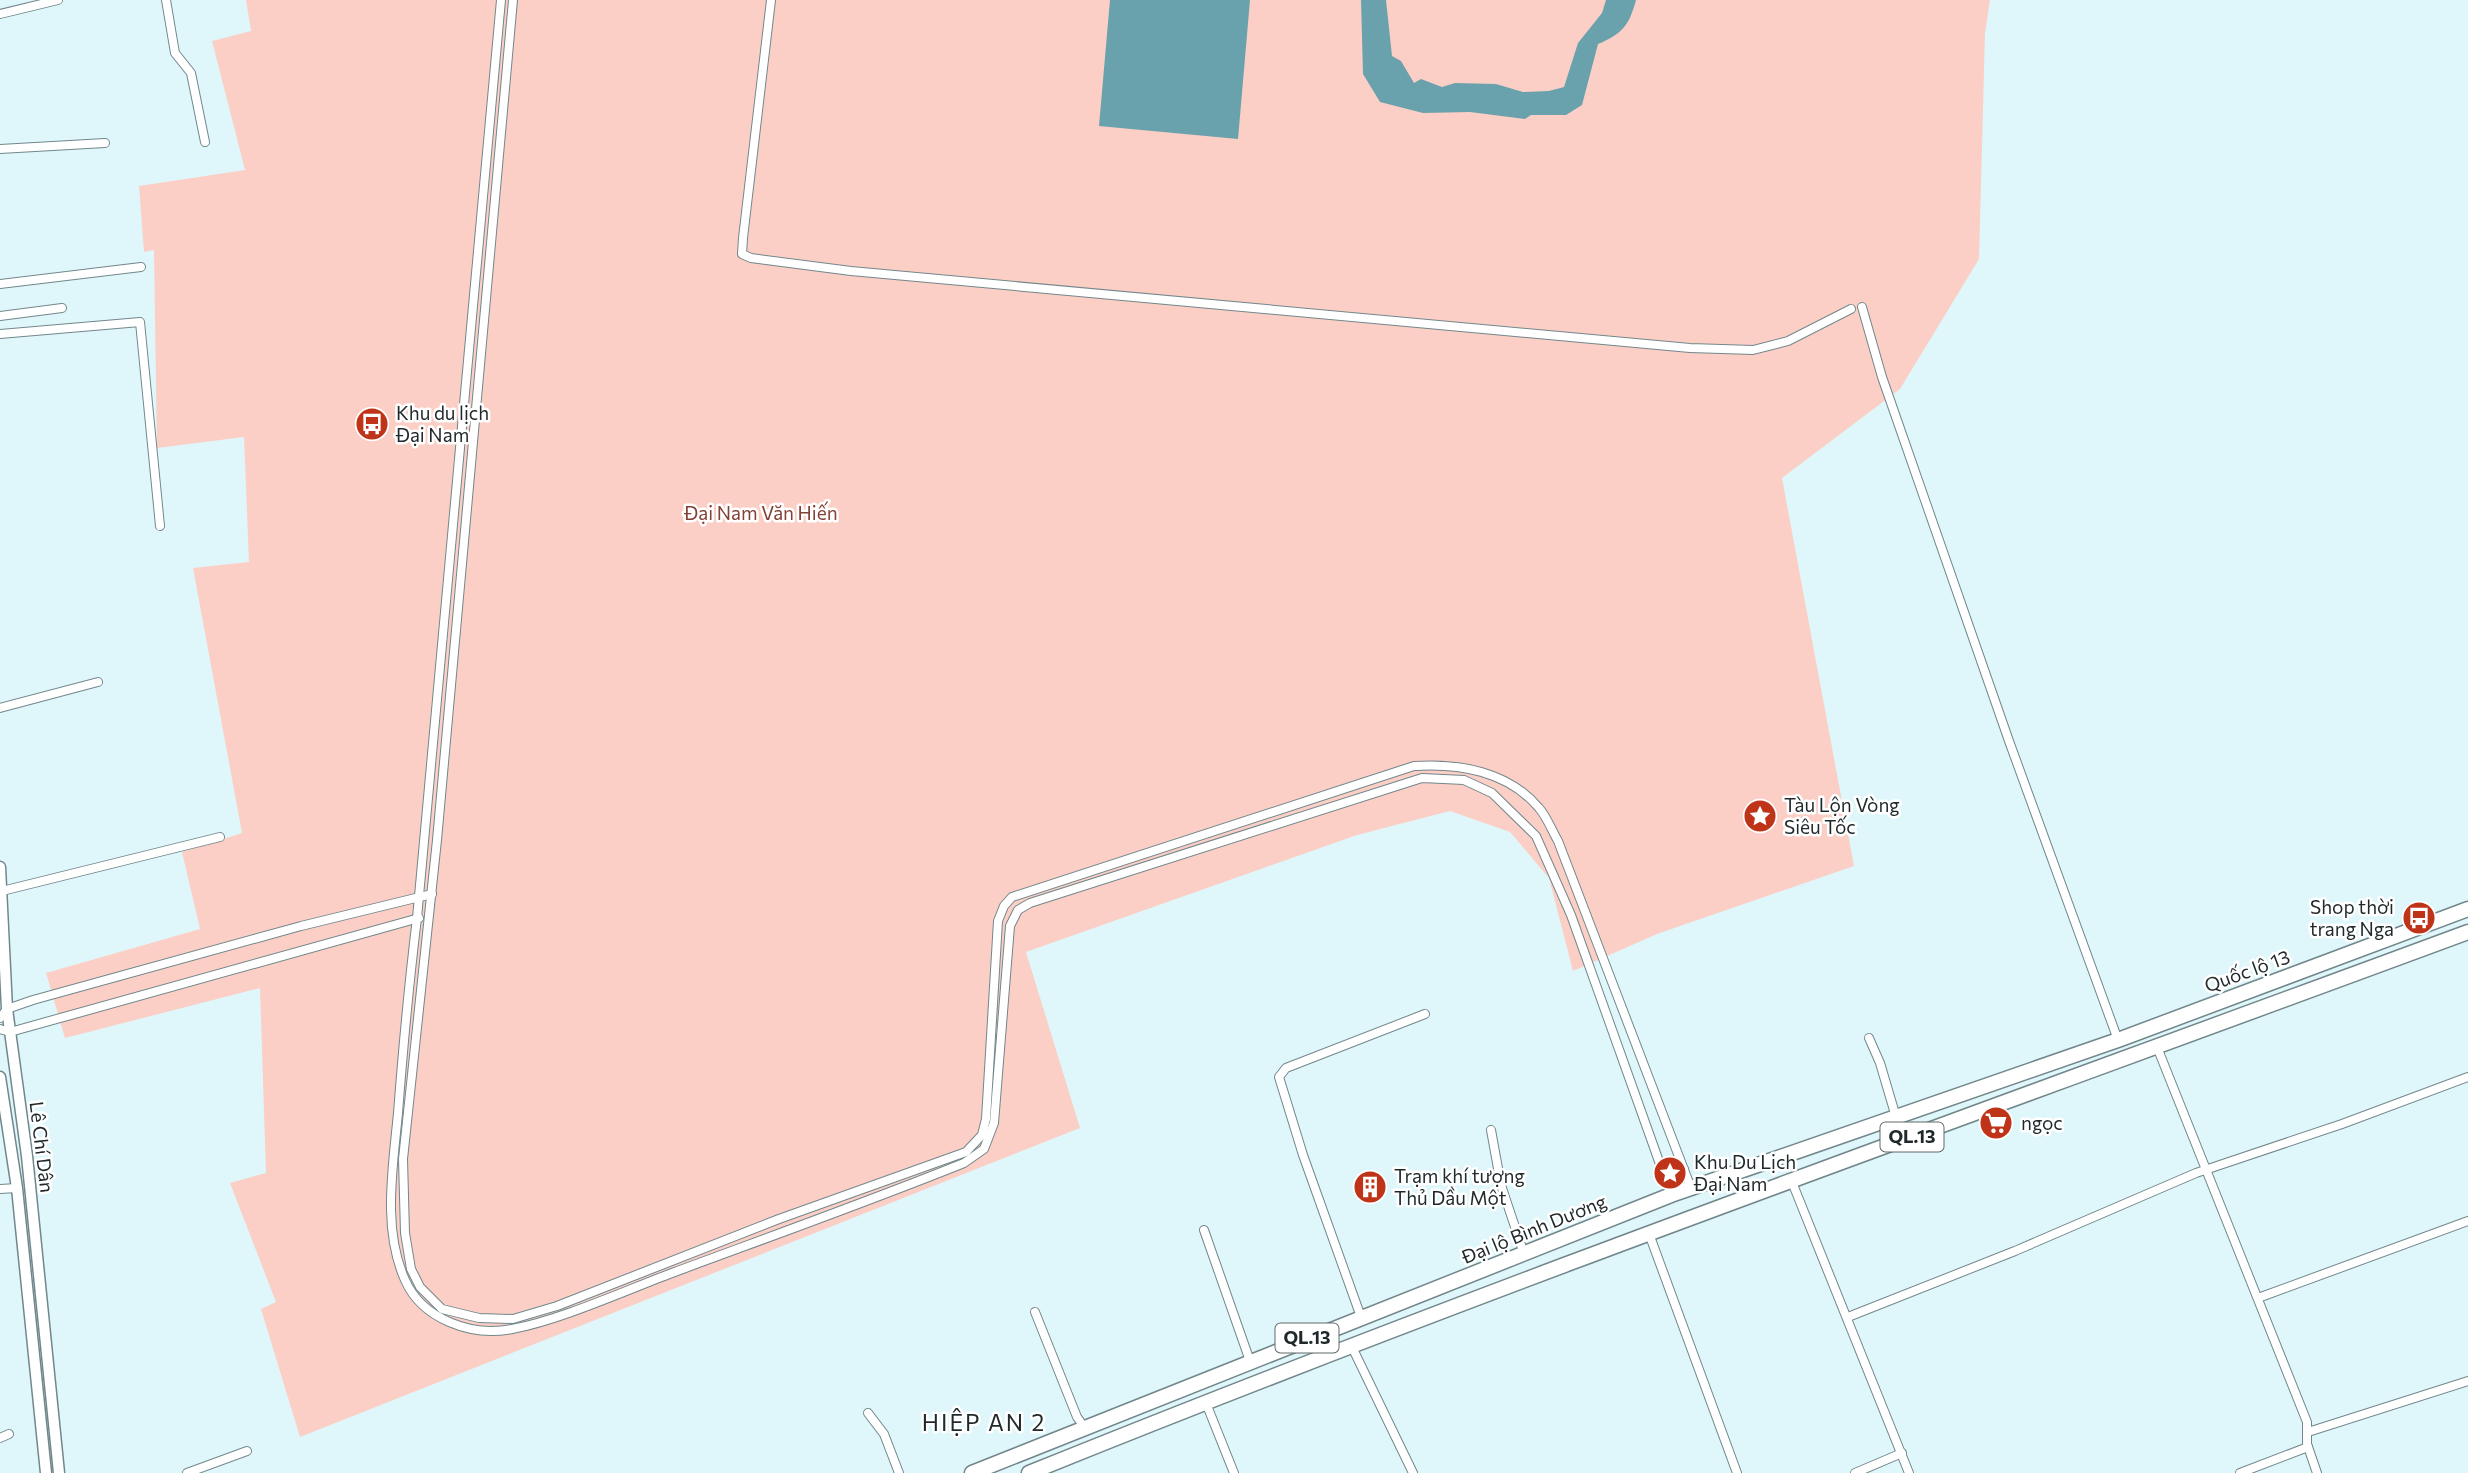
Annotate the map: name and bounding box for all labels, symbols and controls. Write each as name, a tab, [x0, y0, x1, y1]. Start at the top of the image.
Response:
place label: Khu du lịch Đại Nam	[395, 401, 489, 446]
bus stop icon: Khu du lịch Đại Nam	[353, 405, 391, 443]
park label: Đại Nam Văn Hiến	[683, 501, 838, 524]
place label: Tàu Lộn Vòng Siêu Tốc	[1784, 793, 1900, 838]
place icon: Tàu Lộn Vòng Siêu Tốc	[1741, 797, 1779, 835]
place label: Shop thời trang Nga	[2310, 895, 2394, 940]
bus stop icon: Shop thời trang Nga	[2400, 899, 2438, 937]
street label: Quốc lộ 13	[2201, 944, 2293, 997]
street label: Lê Chí Dân	[25, 1100, 59, 1194]
supermarket icon: ngọc	[1977, 1104, 2015, 1142]
place label: ngọc	[2021, 1111, 2063, 1134]
road number: QL.13	[1881, 1122, 1944, 1152]
place label: Khu Du Lịch Đại Nam	[1693, 1150, 1796, 1195]
place icon: Khu Du Lịch Đại Nam	[1651, 1154, 1689, 1192]
place label: Trạm khí tượng Thủ Dầu Một	[1394, 1164, 1525, 1209]
building icon: Trạm khí tượng Thủ Dầu Một	[1351, 1168, 1389, 1206]
street label: Đại lộ Bình Dương	[1457, 1189, 1610, 1268]
road number: QL.13	[1276, 1324, 1338, 1352]
district label: HIỆP AN 2	[922, 1408, 1046, 1436]

